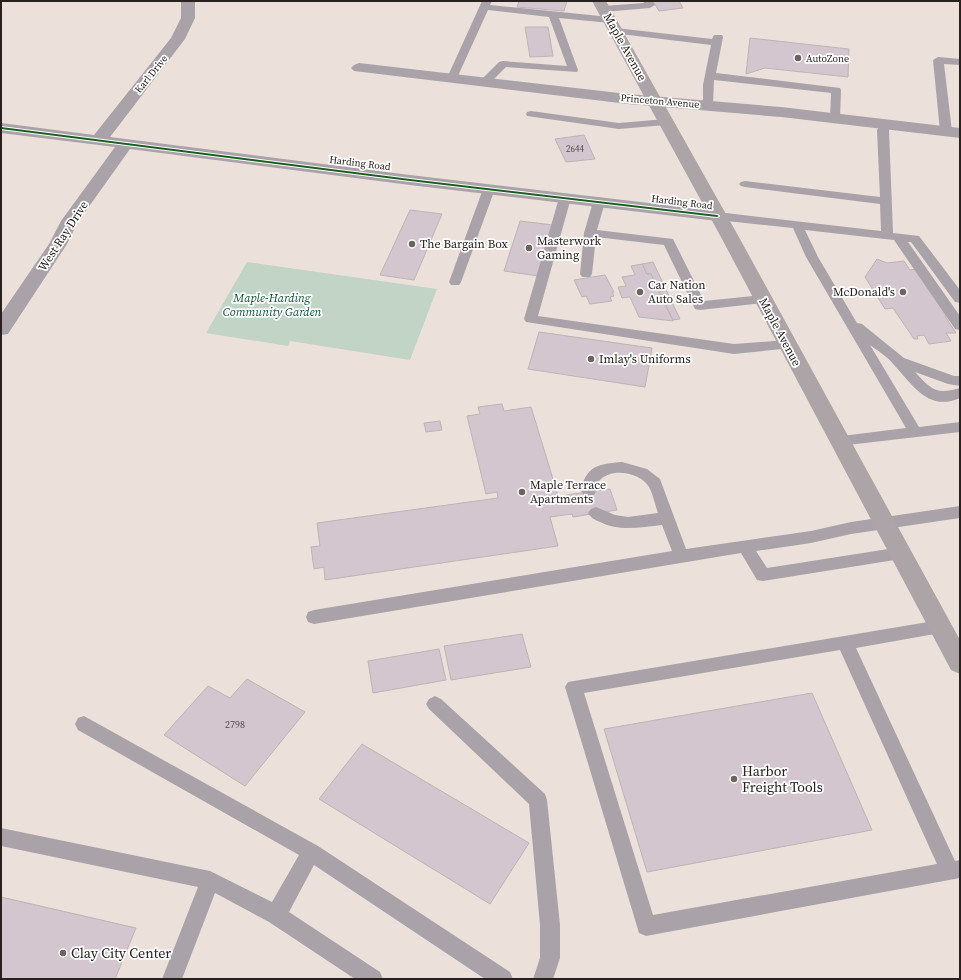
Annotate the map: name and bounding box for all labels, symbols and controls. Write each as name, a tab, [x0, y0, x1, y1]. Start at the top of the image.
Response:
street label: Maple Avenue	[600, 10, 650, 84]
street label: Karl Drive	[132, 52, 170, 96]
place label: AutoZone	[806, 52, 849, 65]
marker: AutoZone	[793, 53, 803, 63]
street label: Princeton Avenue	[620, 91, 700, 111]
house number: 2644	[566, 143, 584, 155]
street label: Harding Road	[329, 153, 392, 173]
street label: Harding Road	[651, 192, 714, 212]
street label: West Ray Drive	[34, 198, 92, 274]
place label: Masterwork Gaming	[537, 233, 602, 263]
place label: The Bargain Box	[420, 236, 509, 252]
marker: The Bargain Box	[407, 239, 417, 249]
marker: Masterwork Gaming	[524, 243, 534, 253]
place label: Car Nation Auto Sales	[648, 277, 706, 307]
place label: McDonald's	[833, 284, 895, 300]
marker: Car Nation Auto Sales	[635, 287, 645, 297]
marker: McDonald's	[898, 287, 908, 297]
park label: Maple-Harding Community Garden	[223, 290, 322, 320]
street label: Maple Avenue	[755, 295, 805, 369]
place label: Imlay's Uniforms	[599, 351, 691, 367]
marker: Imlay's Uniforms	[586, 354, 596, 364]
place label: Maple Terrace Apartments	[530, 477, 606, 507]
marker: Maple Terrace Apartments	[517, 487, 527, 497]
house number: 2798	[225, 718, 245, 731]
place label: Harbor Freight Tools	[742, 761, 823, 797]
marker: Harbor Freight Tools	[729, 774, 739, 784]
place label: Clay City Center	[71, 943, 171, 963]
marker: Clay City Center	[58, 948, 68, 958]

